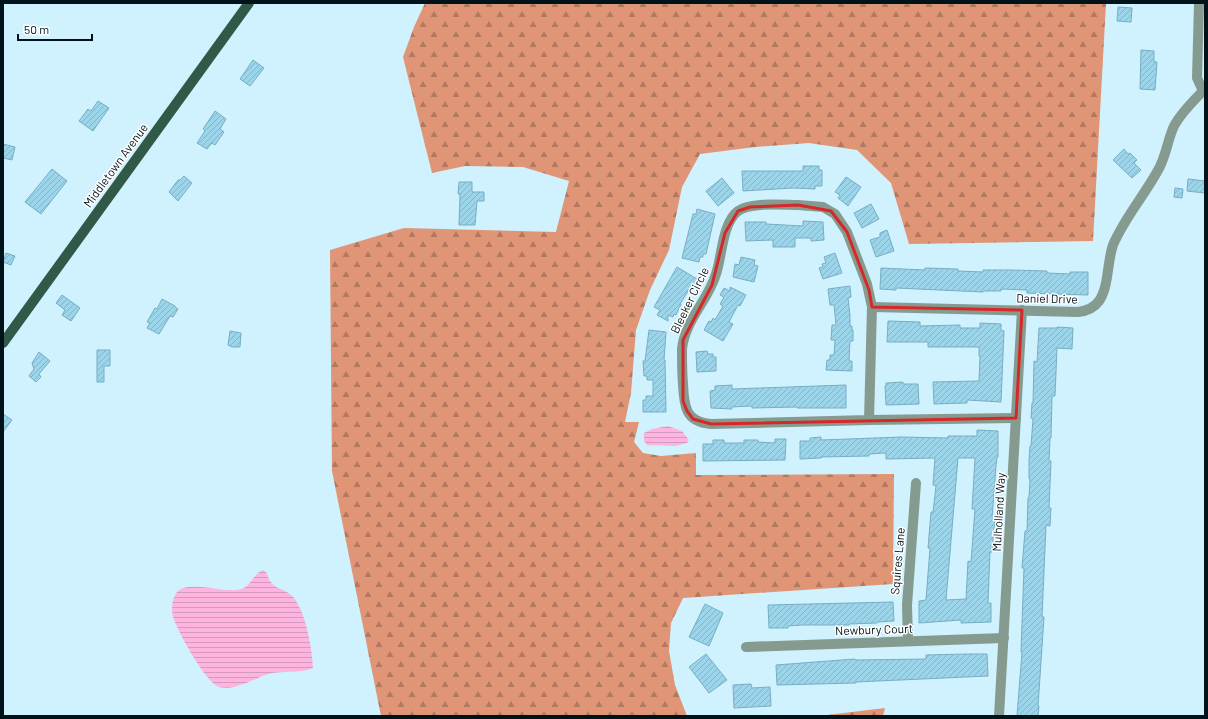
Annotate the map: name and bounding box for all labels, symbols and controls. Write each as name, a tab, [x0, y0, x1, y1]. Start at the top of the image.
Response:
scale bar	[18, 16, 92, 42]
text: 50 m	[24, 22, 49, 36]
street label: Middletown Avenue	[80, 120, 150, 210]
street label: Bleeker Circle	[667, 265, 711, 335]
street label: Daniel Drive	[1016, 290, 1078, 306]
street label: Mulholland Way	[989, 472, 1007, 552]
street label: Squires Lane	[887, 527, 907, 595]
street label: Newbury Court	[835, 621, 913, 637]

